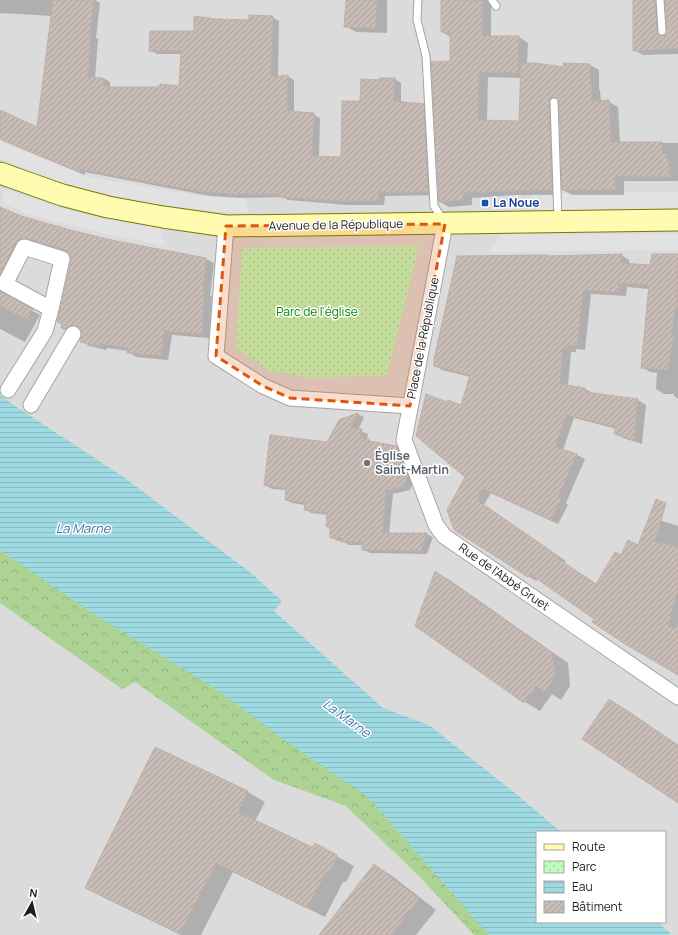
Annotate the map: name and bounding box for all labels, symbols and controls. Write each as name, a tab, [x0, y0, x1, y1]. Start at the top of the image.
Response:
place label: La Noue	[493, 194, 539, 211]
marker: La Noue	[480, 198, 490, 208]
street label: Avenue de la République	[269, 215, 403, 234]
street label: Place de la République	[402, 276, 443, 400]
park label: Parc de l'église	[276, 303, 358, 320]
place label: Église Saint-Martin	[375, 447, 449, 478]
marker: Église Saint-Martin	[362, 458, 372, 468]
water label: La Marne	[56, 519, 112, 537]
street label: Rue de l'Abbé Gruet	[456, 539, 553, 614]
water label: La Marne	[320, 695, 375, 742]
legend	[536, 831, 666, 923]
text: Route	[572, 838, 605, 855]
text: Parc	[572, 858, 597, 875]
text: Eau	[572, 878, 593, 895]
north arrow	[12, 883, 52, 923]
text: N	[29, 885, 39, 901]
text: Bâtiment	[572, 898, 623, 915]

